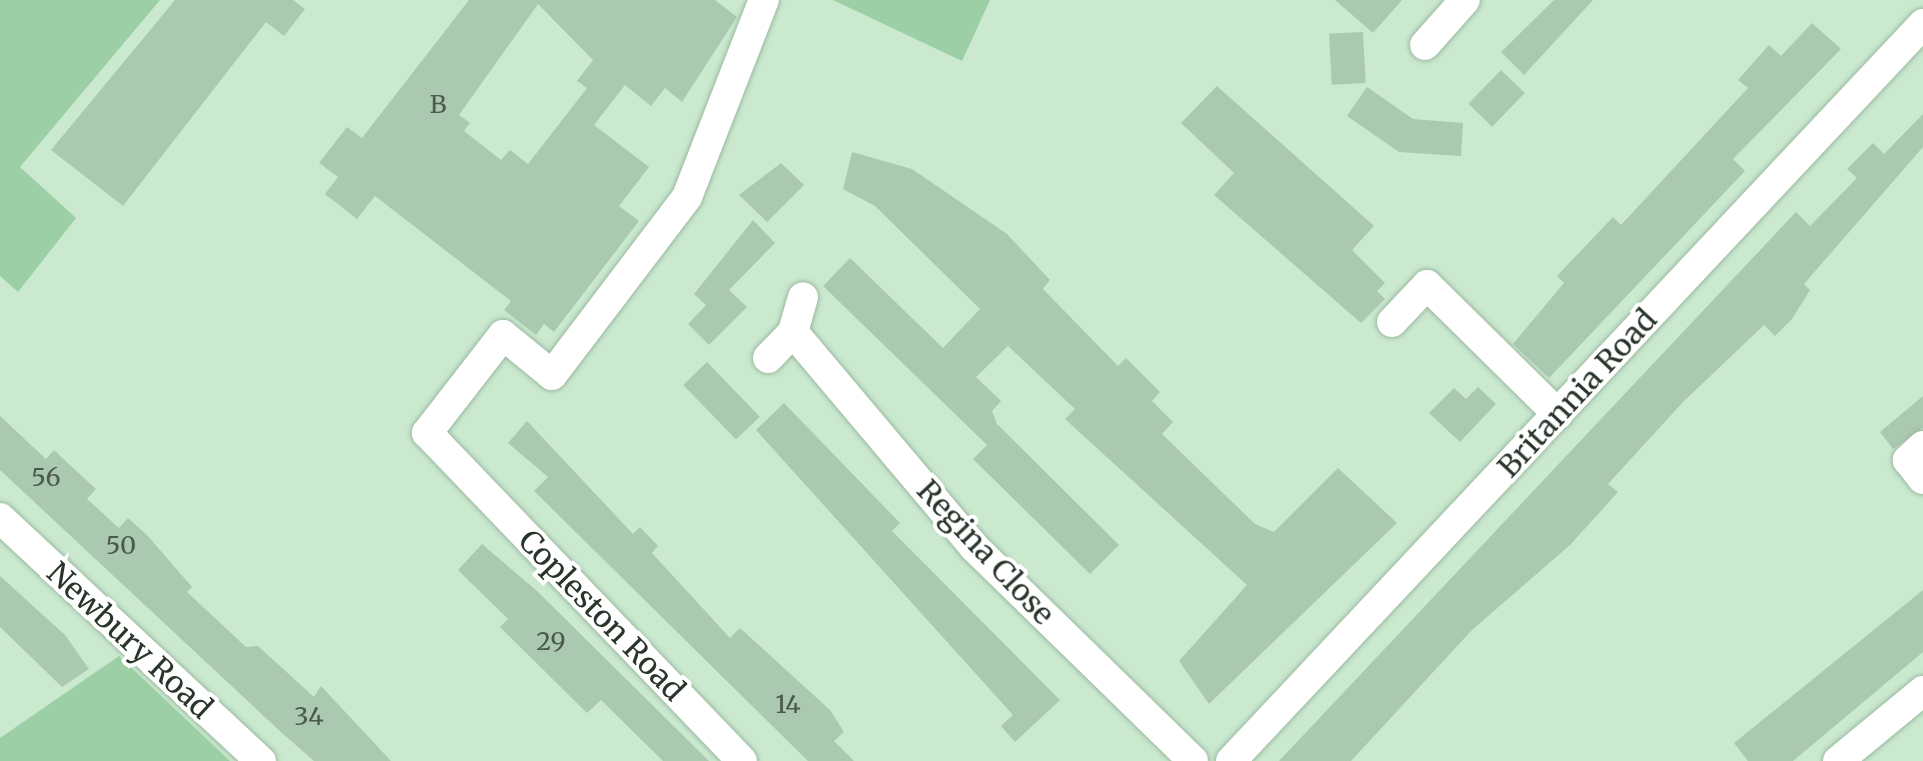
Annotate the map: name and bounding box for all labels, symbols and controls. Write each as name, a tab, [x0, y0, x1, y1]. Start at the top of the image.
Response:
house number: B	[430, 89, 446, 119]
street label: Britannia Road	[1490, 302, 1664, 484]
house number: 56	[31, 462, 61, 492]
street label: Regina Close	[910, 472, 1062, 632]
street label: Copleston Road	[512, 522, 692, 708]
house number: 50	[106, 530, 136, 560]
street label: Newbury Road	[40, 554, 220, 726]
house number: 29	[536, 626, 566, 656]
house number: 14	[775, 689, 801, 719]
house number: 34	[294, 701, 324, 731]

